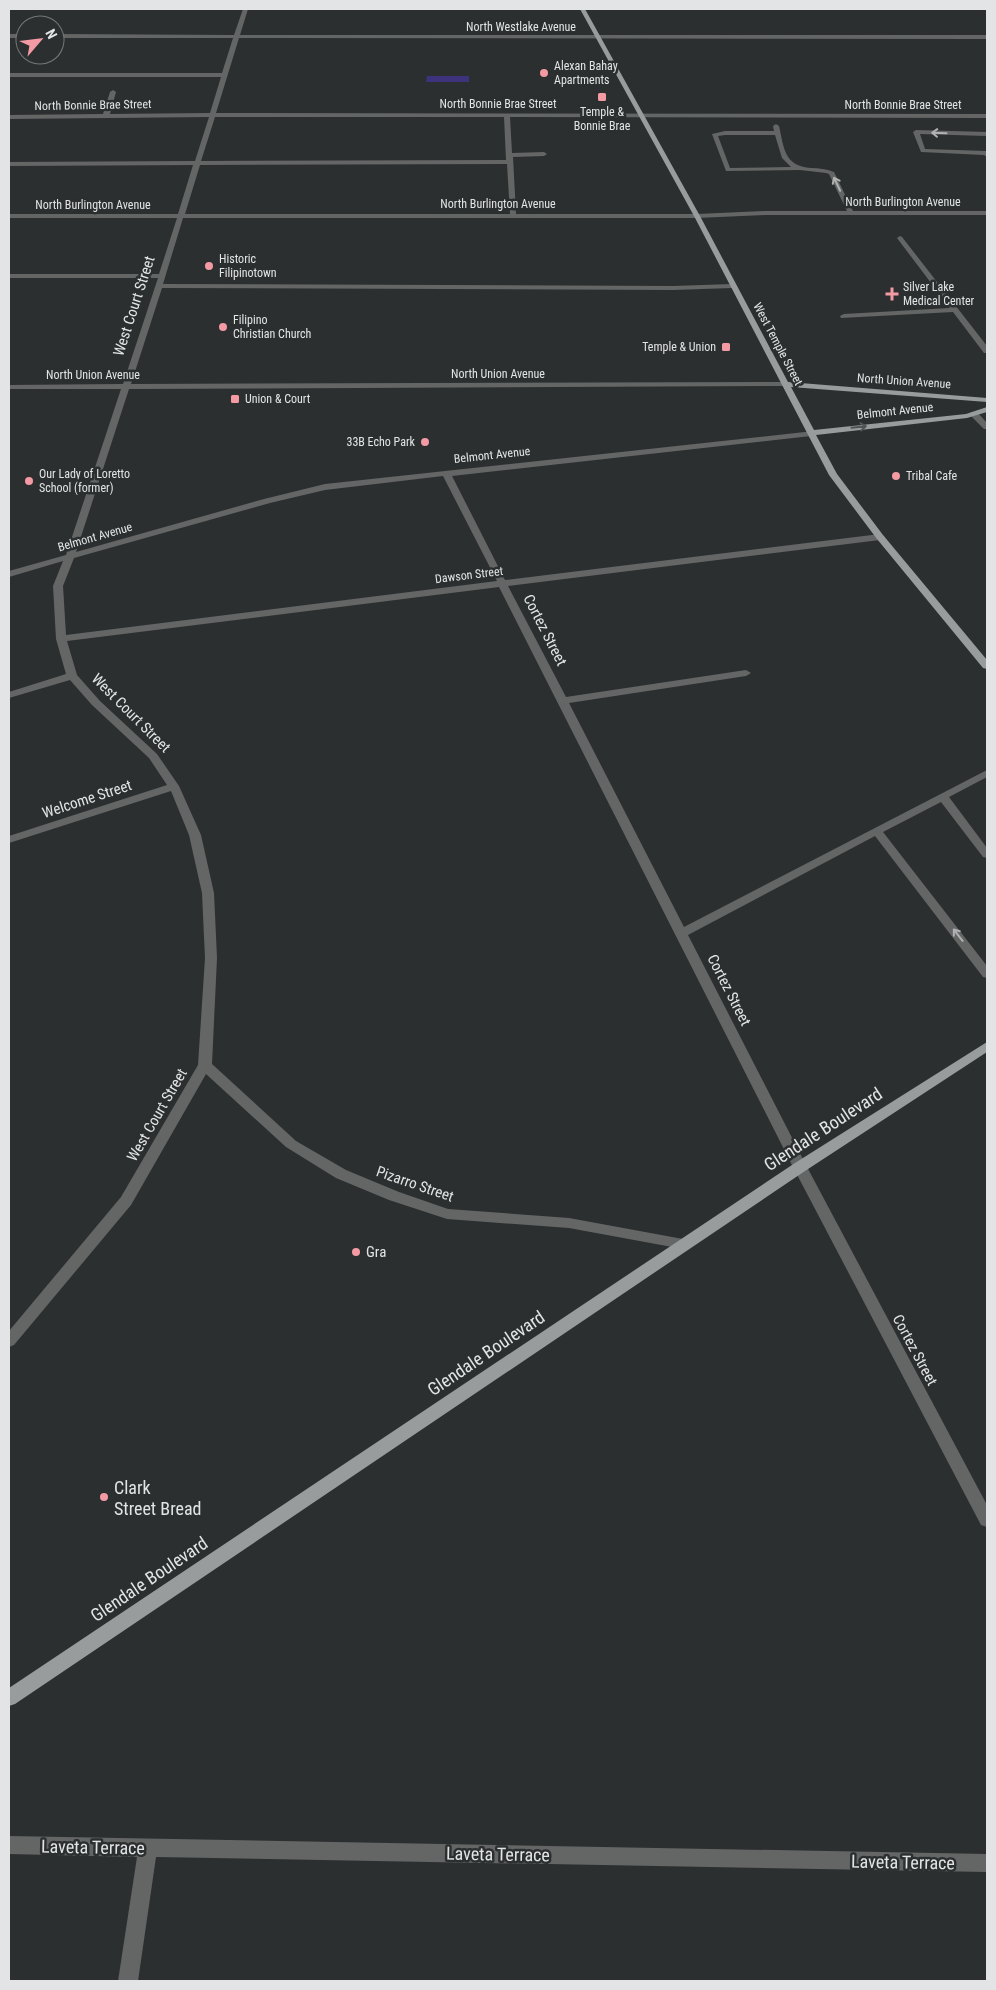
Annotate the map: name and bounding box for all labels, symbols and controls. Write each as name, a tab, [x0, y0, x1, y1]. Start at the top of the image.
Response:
north arrow	[15, 15, 65, 65]
street label: North Westlake Avenue	[466, 20, 576, 34]
text: N	[42, 26, 61, 41]
place label: Alexan Bahay Apartments	[554, 59, 618, 87]
marker: Alexan Bahay Apartments	[538, 67, 550, 79]
marker: Temple & Bonnie Brae	[596, 91, 608, 103]
street label: North Bonnie Brae Street	[34, 97, 152, 113]
street label: North Bonnie Brae Street	[439, 97, 557, 111]
street label: North Bonnie Brae Street	[844, 98, 962, 112]
place label: Temple & Bonnie Brae	[574, 105, 631, 133]
one-way arrow	[931, 128, 947, 138]
one-way arrow	[832, 177, 842, 192]
street label: North Burlington Avenue	[845, 195, 961, 209]
street label: North Burlington Avenue	[440, 197, 556, 211]
street label: North Burlington Avenue	[35, 198, 151, 212]
place label: Historic Filipinotown	[219, 252, 277, 280]
street label: West Court Street	[109, 254, 159, 358]
marker: Historic Filipinotown	[203, 260, 215, 272]
place label: Silver Lake Medical Center	[903, 280, 975, 308]
marker: Silver Lake Medical Center	[885, 287, 899, 301]
street label: West Temple Street	[750, 300, 806, 388]
place label: Filipino Christian Church	[233, 313, 312, 341]
marker: Filipino Christian Church	[217, 321, 229, 333]
place label: Temple & Union	[642, 340, 716, 354]
marker: Temple & Union	[720, 341, 732, 353]
street label: North Union Avenue	[451, 367, 545, 381]
street label: North Union Avenue	[46, 368, 140, 382]
street label: North Union Avenue	[857, 371, 952, 391]
place label: Union & Court	[245, 392, 311, 406]
marker: Union & Court	[229, 393, 241, 405]
street label: Belmont Avenue	[856, 400, 934, 422]
one-way arrow	[851, 422, 867, 432]
place label: 33B Echo Park	[346, 435, 416, 449]
marker: 33B Echo Park	[419, 436, 431, 448]
street label: Belmont Avenue	[453, 444, 531, 466]
place label: Our Lady of Loretto School (former)	[39, 467, 130, 495]
place label: Tribal Cafe	[906, 469, 958, 483]
marker: Tribal Cafe	[890, 470, 902, 482]
marker: Our Lady of Loretto School (former)	[23, 475, 35, 487]
street label: Belmont Avenue	[56, 520, 134, 554]
street label: Dawson Street	[434, 564, 504, 586]
street label: Cortez Street	[519, 591, 571, 669]
street label: West Court Street	[88, 670, 174, 756]
street label: Welcome Street	[40, 776, 134, 822]
one-way arrow	[952, 929, 963, 942]
street label: Cortez Street	[703, 951, 755, 1029]
street label: West Court Street	[123, 1065, 191, 1165]
street label: Glendale Boulevard	[760, 1083, 886, 1175]
street label: Pizarro Street	[374, 1162, 456, 1206]
place label: Gra	[366, 1243, 386, 1261]
marker: Gra	[350, 1246, 362, 1258]
street label: Glendale Boulevard	[423, 1306, 549, 1400]
street label: Cortez Street	[889, 1312, 941, 1388]
place label: Clark Street Bread	[114, 1477, 201, 1519]
marker: Clark Street Bread	[98, 1491, 110, 1503]
street label: Glendale Boulevard	[86, 1532, 212, 1626]
street label: Laveta Terrace	[41, 1836, 145, 1858]
street label: Laveta Terrace	[446, 1843, 550, 1865]
street label: Laveta Terrace	[851, 1851, 955, 1873]

